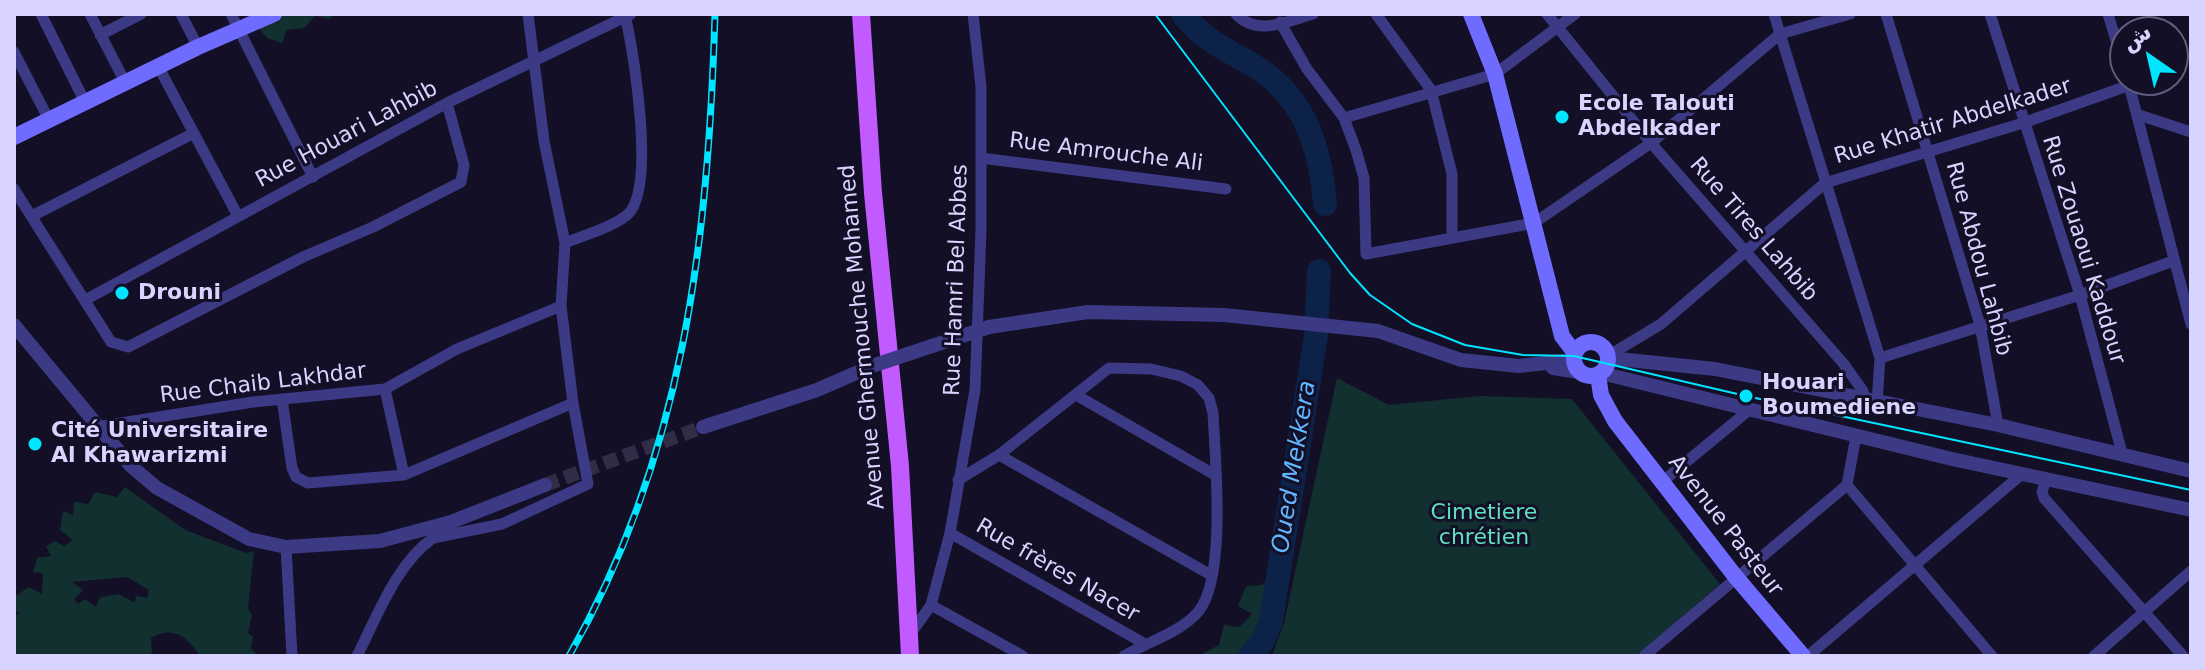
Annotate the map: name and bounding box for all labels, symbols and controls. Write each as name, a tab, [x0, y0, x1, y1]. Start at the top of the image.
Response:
north arrow	[2109, 16, 2189, 96]
text: ش	[2117, 18, 2156, 56]
street label: Rue Khatir Abdelkader	[1831, 73, 2075, 171]
street label: Rue Houari Lahbib	[252, 76, 442, 194]
place label: Ecole Talouti Abdelkader	[1578, 91, 1735, 142]
marker: Ecole Talouti Abdelkader	[1553, 108, 1571, 126]
street label: Rue Amrouche Ali	[1008, 128, 1204, 178]
street label: Rue Zouaoui Kaddour	[2036, 133, 2130, 367]
street label: Rue Tires Lahbib	[1683, 153, 1823, 307]
street label: Rue Abdou Lahbib	[1939, 159, 2017, 359]
street label: Avenue Ghermouche Mohamed	[835, 163, 891, 511]
street label: Rue Hamri Bel Abbes	[940, 164, 974, 396]
place label: Drouni	[138, 280, 221, 306]
marker: Drouni	[113, 284, 131, 302]
street label: Rue Chaib Lakhdar	[158, 358, 368, 410]
place label: Houari Boumediene	[1762, 370, 1916, 422]
water label: Oued Mekkera	[1267, 379, 1323, 555]
marker: Houari Boumediene	[1737, 387, 1755, 405]
place label: Cité Universitaire Al Khawarizmi	[51, 418, 268, 470]
marker: Cité Universitaire Al Khawarizmi	[26, 435, 44, 453]
street label: Avenue Pasteur	[1662, 450, 1788, 602]
park label: Cimetiere chrétien	[1431, 500, 1537, 552]
street label: Rue frères Nacer	[971, 514, 1143, 628]

